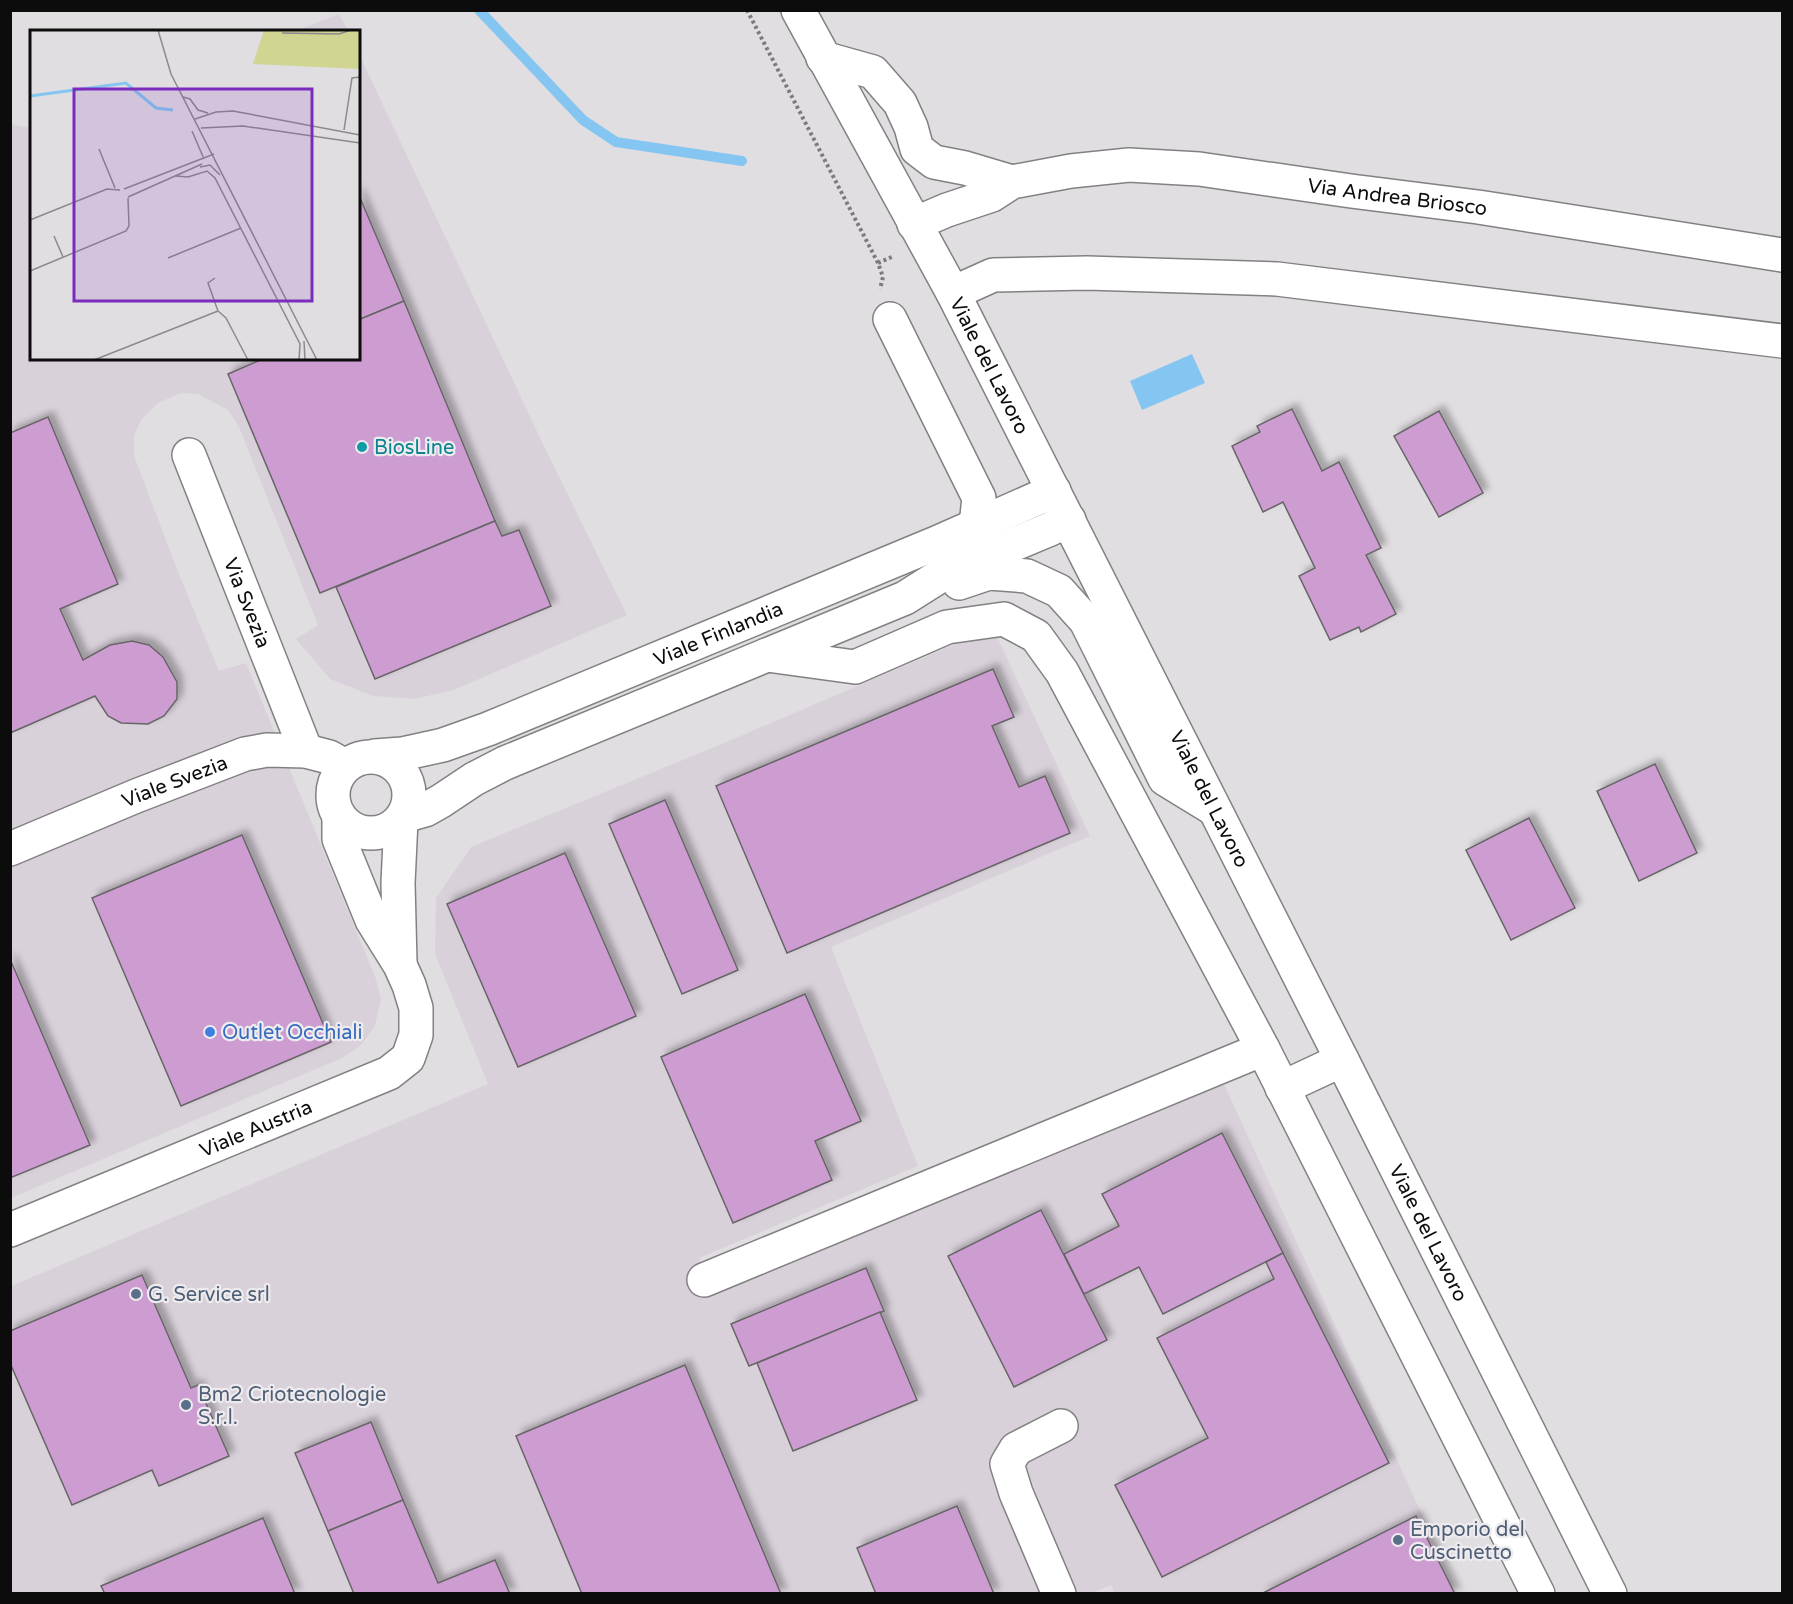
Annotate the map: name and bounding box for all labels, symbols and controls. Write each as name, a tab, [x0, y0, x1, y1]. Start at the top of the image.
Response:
inset map	[30, 30, 360, 360]
street label: Via Andrea Briosco	[1306, 174, 1489, 221]
street label: Viale del Lavoro	[944, 294, 1034, 438]
place label: BiosLine	[374, 436, 454, 460]
marker: BiosLine	[355, 440, 369, 454]
street label: Via Svezia	[218, 555, 275, 652]
street label: Viale Finlandia	[650, 597, 787, 672]
street label: Viale del Lavoro	[1164, 727, 1253, 872]
street label: Viale Svezia	[119, 751, 231, 814]
place label: Outlet Occhiali	[222, 1021, 363, 1045]
marker: Outlet Occhiali	[203, 1025, 217, 1039]
street label: Viale Austria	[196, 1095, 316, 1163]
street label: Viale del Lavoro	[1383, 1161, 1472, 1306]
place label: G. Service srl	[148, 1283, 270, 1307]
marker: G. Service srl	[129, 1287, 143, 1301]
place label: Bm2 Criotecnologie S.r.l.	[198, 1383, 386, 1430]
marker: Bm2 Criotecnologie S.r.l.	[179, 1398, 193, 1412]
place label: Emporio del Cuscinetto	[1410, 1518, 1525, 1565]
marker: Emporio del Cuscinetto	[1391, 1533, 1405, 1547]

